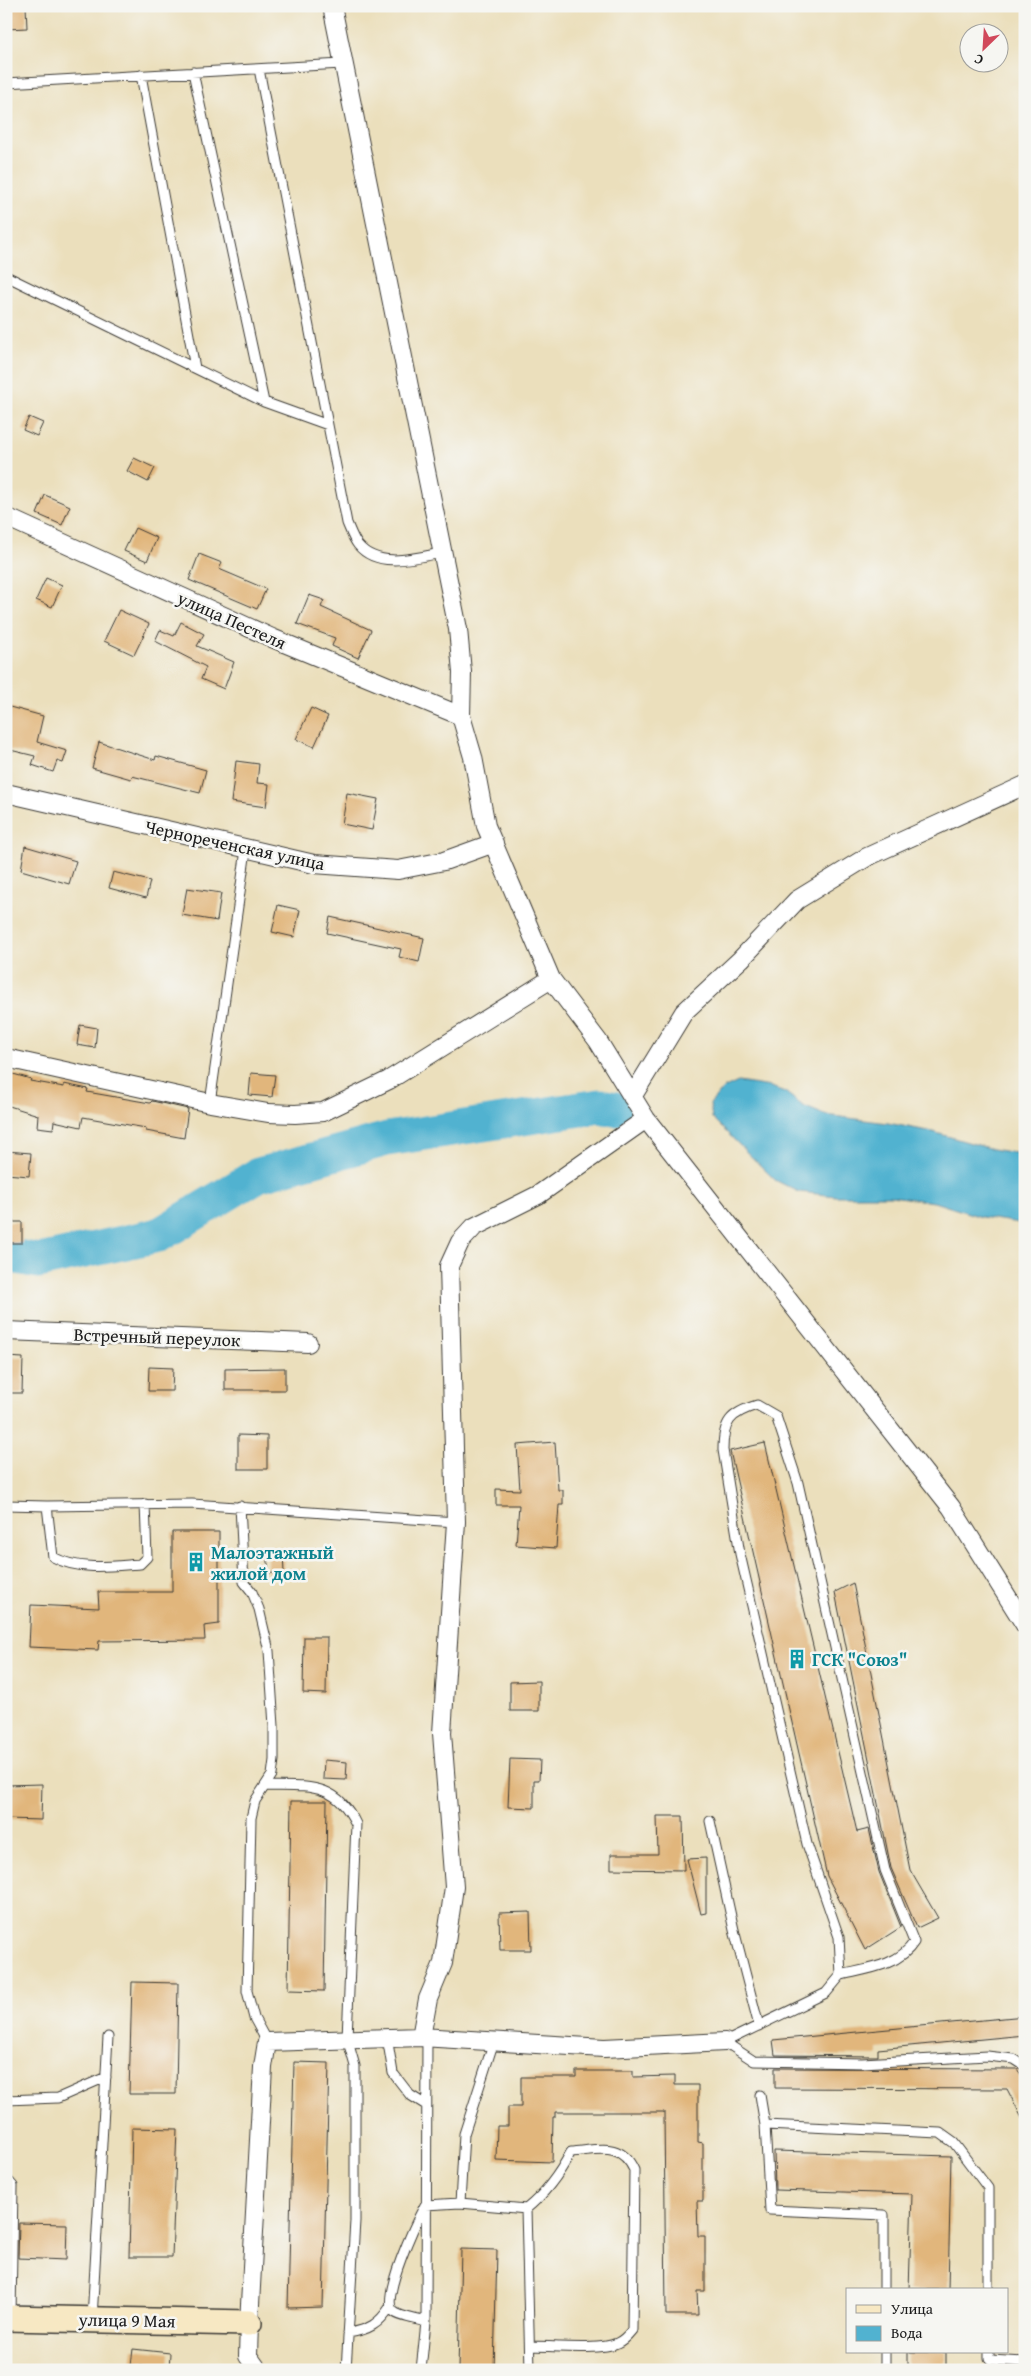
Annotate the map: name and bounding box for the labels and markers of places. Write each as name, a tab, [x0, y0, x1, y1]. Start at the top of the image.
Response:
place label: Малоэтажный жилой дом	[211, 1539, 334, 1587]
building icon: Малоэтажный жилой дом	[185, 1551, 207, 1573]
place label: ГСК "Союз"	[812, 1646, 907, 1673]
building icon: ГСК "Союз"	[786, 1648, 808, 1670]

